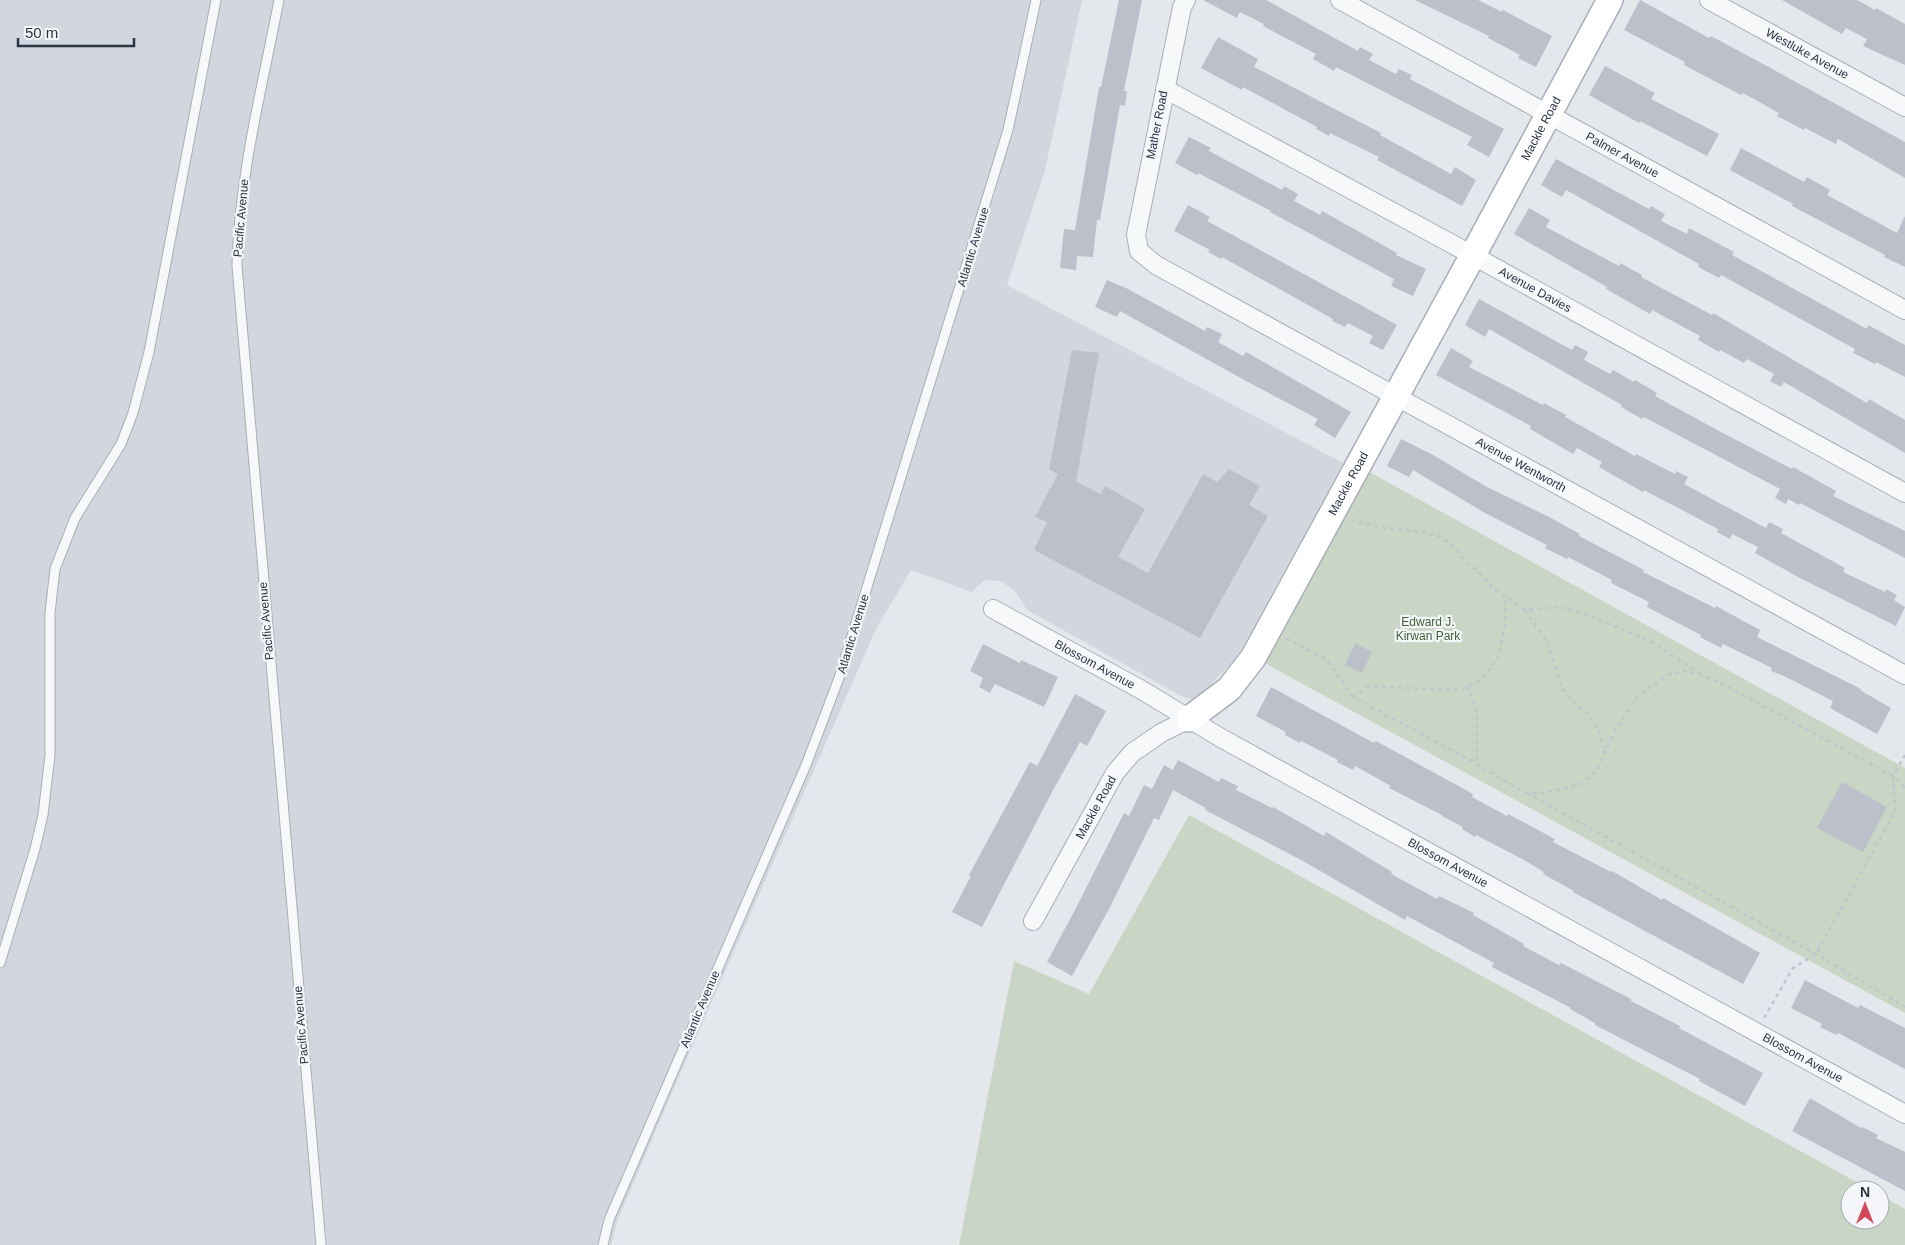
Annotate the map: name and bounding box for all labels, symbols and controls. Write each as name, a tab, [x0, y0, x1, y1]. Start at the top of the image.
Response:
scale bar	[18, 15, 134, 47]
text: 50 m	[25, 24, 58, 41]
street label: Westluke Avenue	[1763, 25, 1851, 82]
street label: Mather Road	[1144, 90, 1170, 160]
street label: Mackle Road	[1518, 94, 1564, 163]
street label: Palmer Avenue	[1583, 129, 1662, 181]
street label: Pacific Avenue	[231, 178, 251, 258]
street label: Atlantic Avenue	[954, 205, 992, 289]
street label: Avenue Davies	[1496, 264, 1574, 315]
street label: Avenue Wentworth	[1473, 434, 1569, 495]
street label: Mackle Road	[1325, 449, 1371, 518]
street label: Pacific Avenue	[256, 581, 276, 661]
street label: Atlantic Avenue	[834, 592, 872, 676]
park label: Edward J. Kirwan Park	[1396, 615, 1461, 643]
street label: Blossom Avenue	[1052, 637, 1138, 692]
street label: Mackle Road	[1073, 773, 1119, 841]
street label: Blossom Avenue	[1405, 835, 1491, 891]
street label: Atlantic Avenue	[677, 968, 723, 1050]
street label: Pacific Avenue	[291, 985, 311, 1065]
street label: Blossom Avenue	[1760, 1030, 1846, 1086]
north arrow	[1840, 1180, 1890, 1230]
text: N	[1860, 1184, 1870, 1200]

